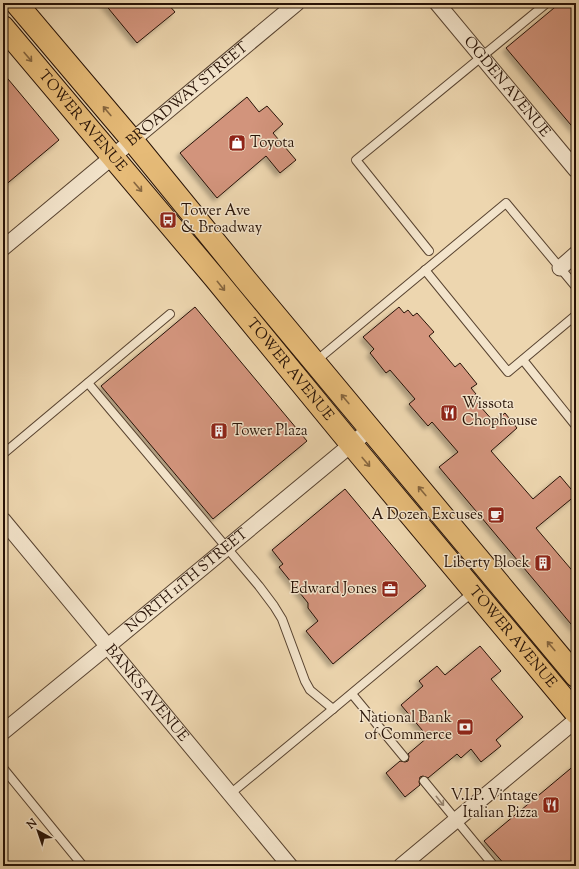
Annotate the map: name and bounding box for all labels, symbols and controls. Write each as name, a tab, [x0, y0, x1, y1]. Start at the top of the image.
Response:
street label: OGDEN AVENUE	[458, 32, 555, 142]
street label: BROADWAY STREET	[122, 37, 253, 151]
one-way arrow	[24, 51, 33, 62]
street label: TOWER AVENUE	[33, 66, 131, 176]
one-way arrow	[102, 105, 111, 116]
shop icon: Toyota	[227, 133, 247, 153]
place label: Toyota	[250, 133, 294, 154]
one-way arrow	[133, 181, 142, 192]
place label: Tower Ave & Broadway	[181, 201, 263, 239]
bus stop icon: Tower Ave & Broadway	[158, 210, 178, 230]
one-way arrow	[217, 281, 226, 292]
street label: TOWER AVENUE	[242, 314, 339, 425]
one-way arrow	[341, 394, 350, 405]
place label: Wissota Chophouse	[462, 394, 537, 432]
restaurant icon: Wissota Chophouse	[439, 403, 459, 423]
building icon: Tower Plaza	[209, 421, 229, 441]
place label: Tower Plaza	[232, 421, 308, 442]
one-way arrow	[362, 457, 371, 468]
one-way arrow	[418, 486, 427, 497]
place label: A Dozen Excuses	[371, 505, 483, 526]
cafe icon: A Dozen Excuses	[486, 505, 506, 525]
street label: NORTH 11TH STREET	[121, 523, 253, 638]
place label: Liberty Block	[444, 553, 530, 574]
building icon: Liberty Block	[533, 553, 553, 573]
place label: Edward Jones	[290, 579, 377, 600]
office icon: Edward Jones	[380, 579, 400, 599]
street label: TOWER AVENUE	[464, 582, 561, 693]
street label: BANKS AVENUE	[100, 640, 193, 746]
one-way arrow	[547, 641, 556, 652]
place label: National Bank of Commerce	[359, 708, 452, 746]
bank icon: National Bank of Commerce	[455, 717, 475, 737]
place label: V.I.P. Vintage Italian Pizza	[451, 786, 538, 824]
restaurant icon: V.I.P. Vintage Italian Pizza	[541, 795, 561, 815]
one-way arrow	[435, 796, 444, 806]
north arrow	[18, 811, 58, 851]
text: N	[23, 815, 41, 834]

